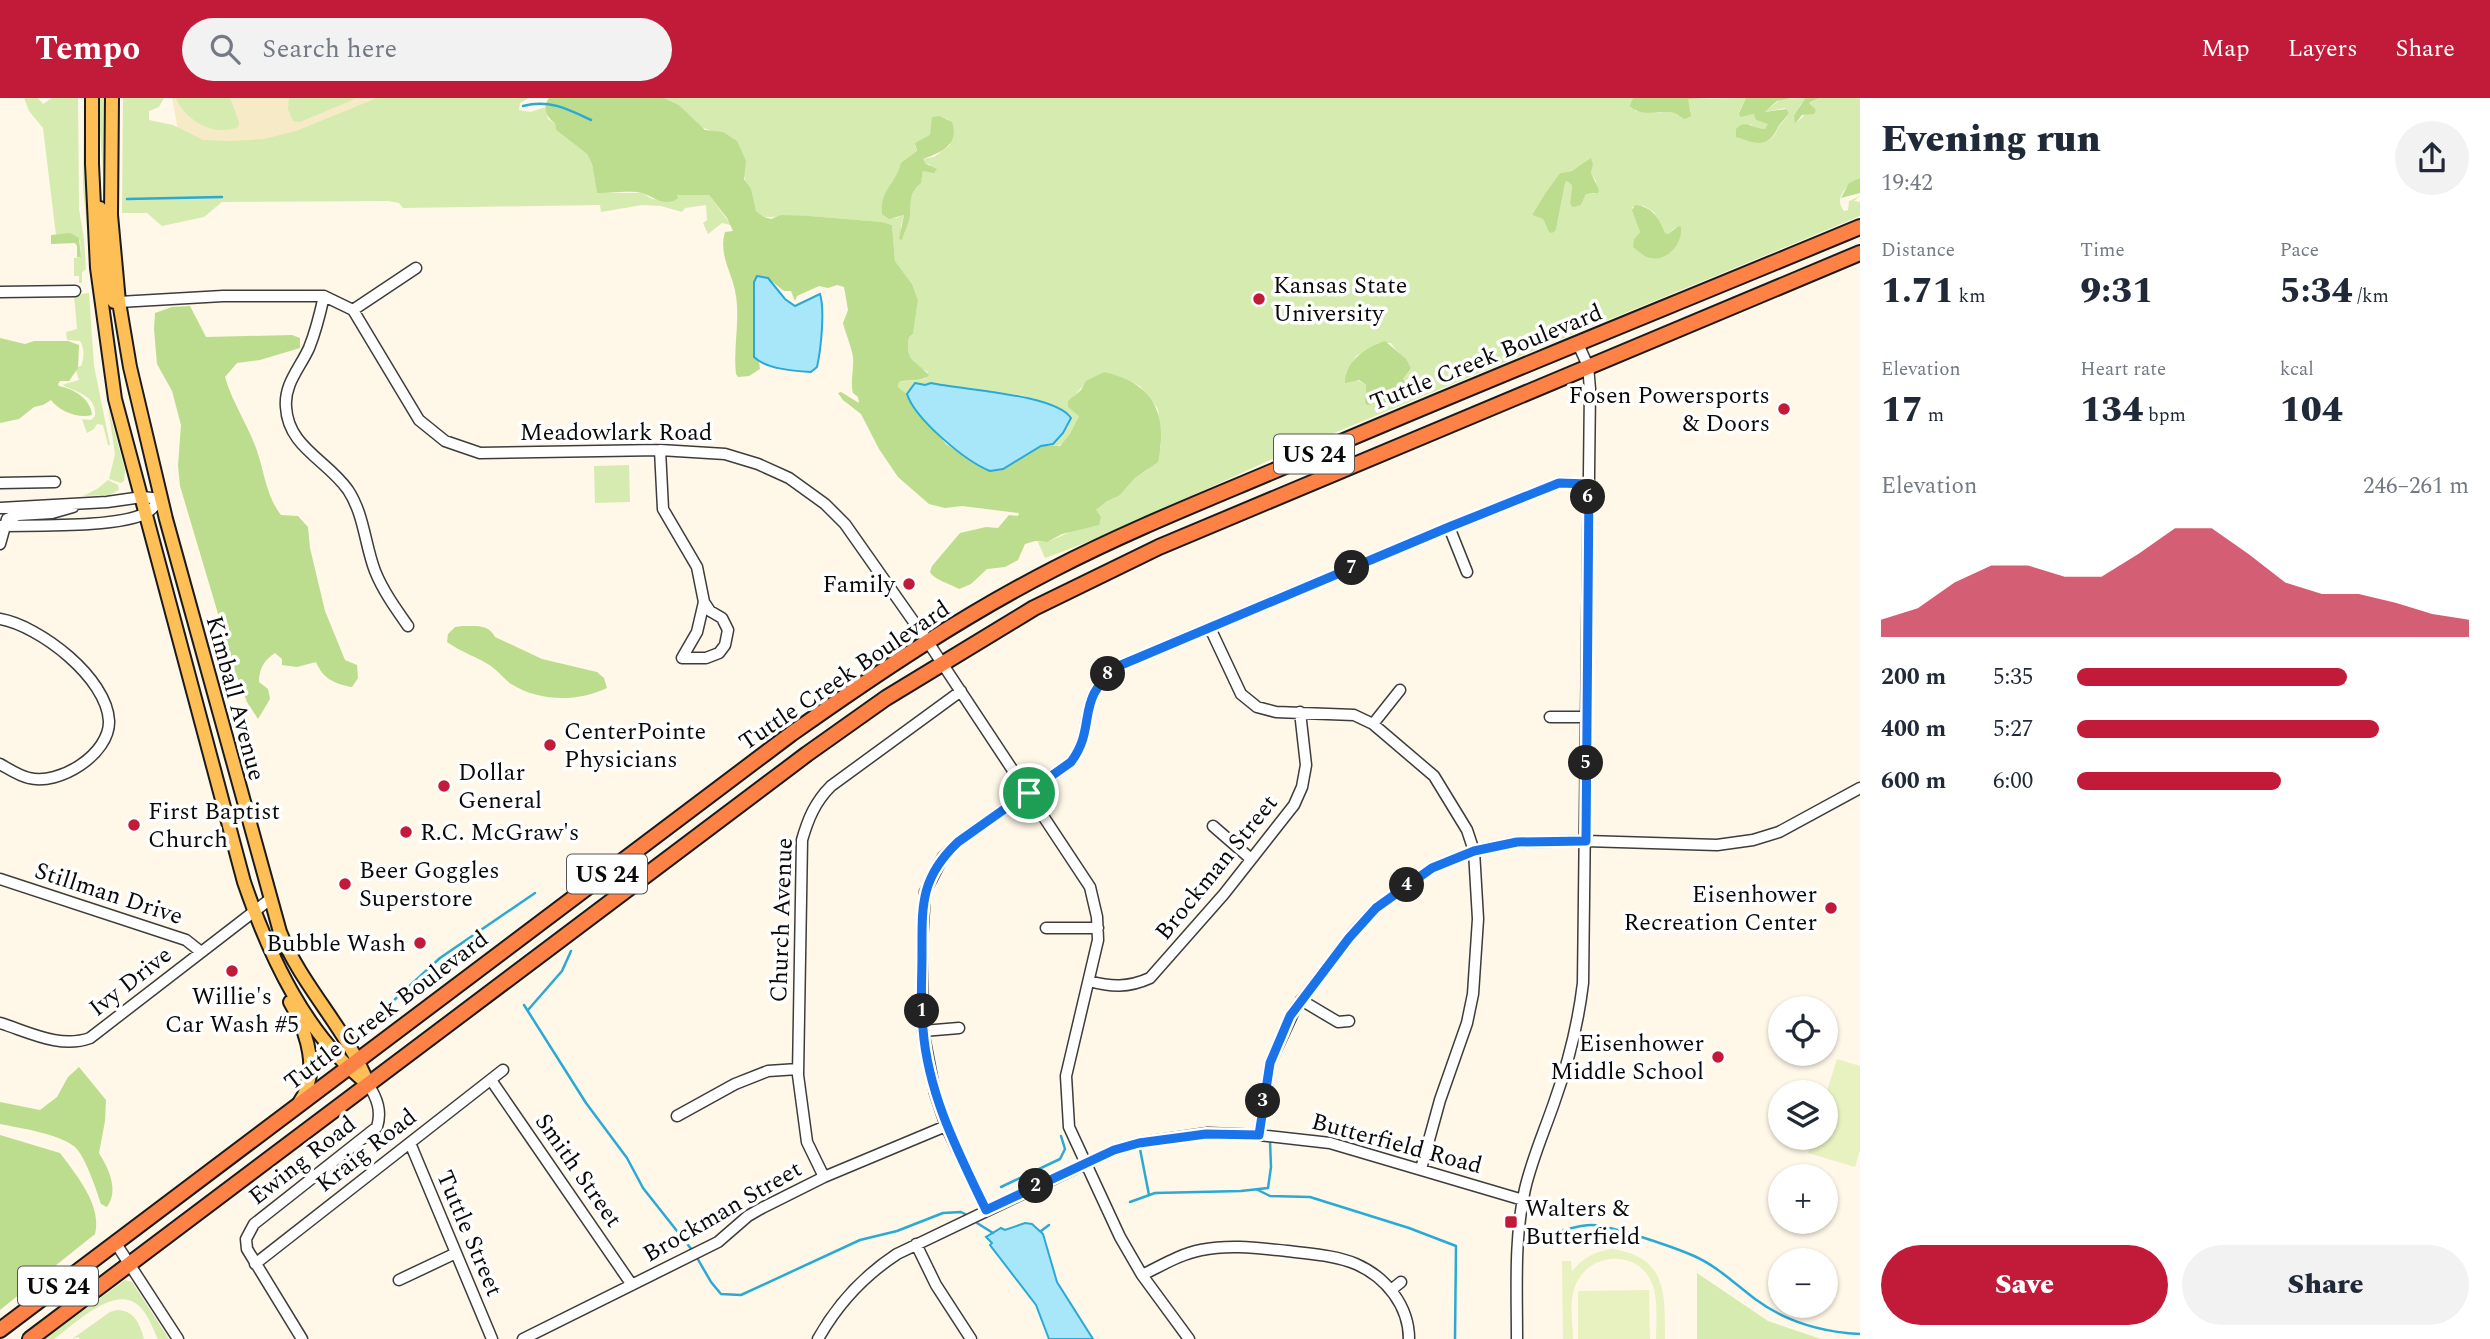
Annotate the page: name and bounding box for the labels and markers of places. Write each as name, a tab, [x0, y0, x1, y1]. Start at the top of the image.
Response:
place label: Kansas State University	[1273, 268, 1407, 332]
marker: Kansas State University	[1251, 291, 1267, 307]
place label: Fosen Powersports & Doors	[1569, 378, 1770, 442]
marker: Fosen Powersports & Doors	[1776, 401, 1792, 417]
pin: 6	[1570, 480, 1606, 514]
pin: 7	[1334, 550, 1370, 586]
place label: Family	[822, 567, 896, 603]
marker: Family	[901, 576, 917, 592]
pin: 8	[1090, 656, 1126, 692]
place label: CenterPointe Physicians	[564, 714, 706, 778]
marker: CenterPointe Physicians	[542, 737, 558, 753]
pin: 5	[1568, 746, 1604, 780]
place label: Dollar General	[458, 755, 542, 819]
pin	[999, 763, 1059, 823]
marker: Dollar General	[436, 778, 452, 794]
place label: First Baptist Church	[148, 794, 280, 858]
place label: R.C. McGraw's	[420, 815, 579, 851]
marker: First Baptist Church	[126, 817, 142, 833]
marker: R.C. McGraw's	[398, 824, 414, 840]
place label: Beer Goggles Superstore	[359, 853, 500, 917]
pin: 4	[1390, 868, 1424, 902]
marker: Beer Goggles Superstore	[337, 876, 353, 892]
place label: Eisenhower Recreation Center	[1623, 877, 1817, 941]
marker: Eisenhower Recreation Center	[1823, 900, 1839, 916]
place label: Bubble Wash	[266, 926, 406, 962]
marker: Bubble Wash	[412, 935, 428, 951]
marker: Willie's Car Wash #5	[224, 963, 240, 979]
place label: Willie's Car Wash #5	[165, 979, 299, 1043]
pin: 1	[904, 993, 940, 1028]
place label: Eisenhower Middle School	[1550, 1026, 1704, 1090]
marker: Eisenhower Middle School	[1710, 1049, 1726, 1065]
pin: 3	[1246, 1084, 1280, 1118]
pin: 2	[1018, 1168, 1054, 1204]
place label: Walters & Butterfield	[1525, 1191, 1640, 1255]
marker: Walters & Butterfield	[1503, 1214, 1519, 1230]

